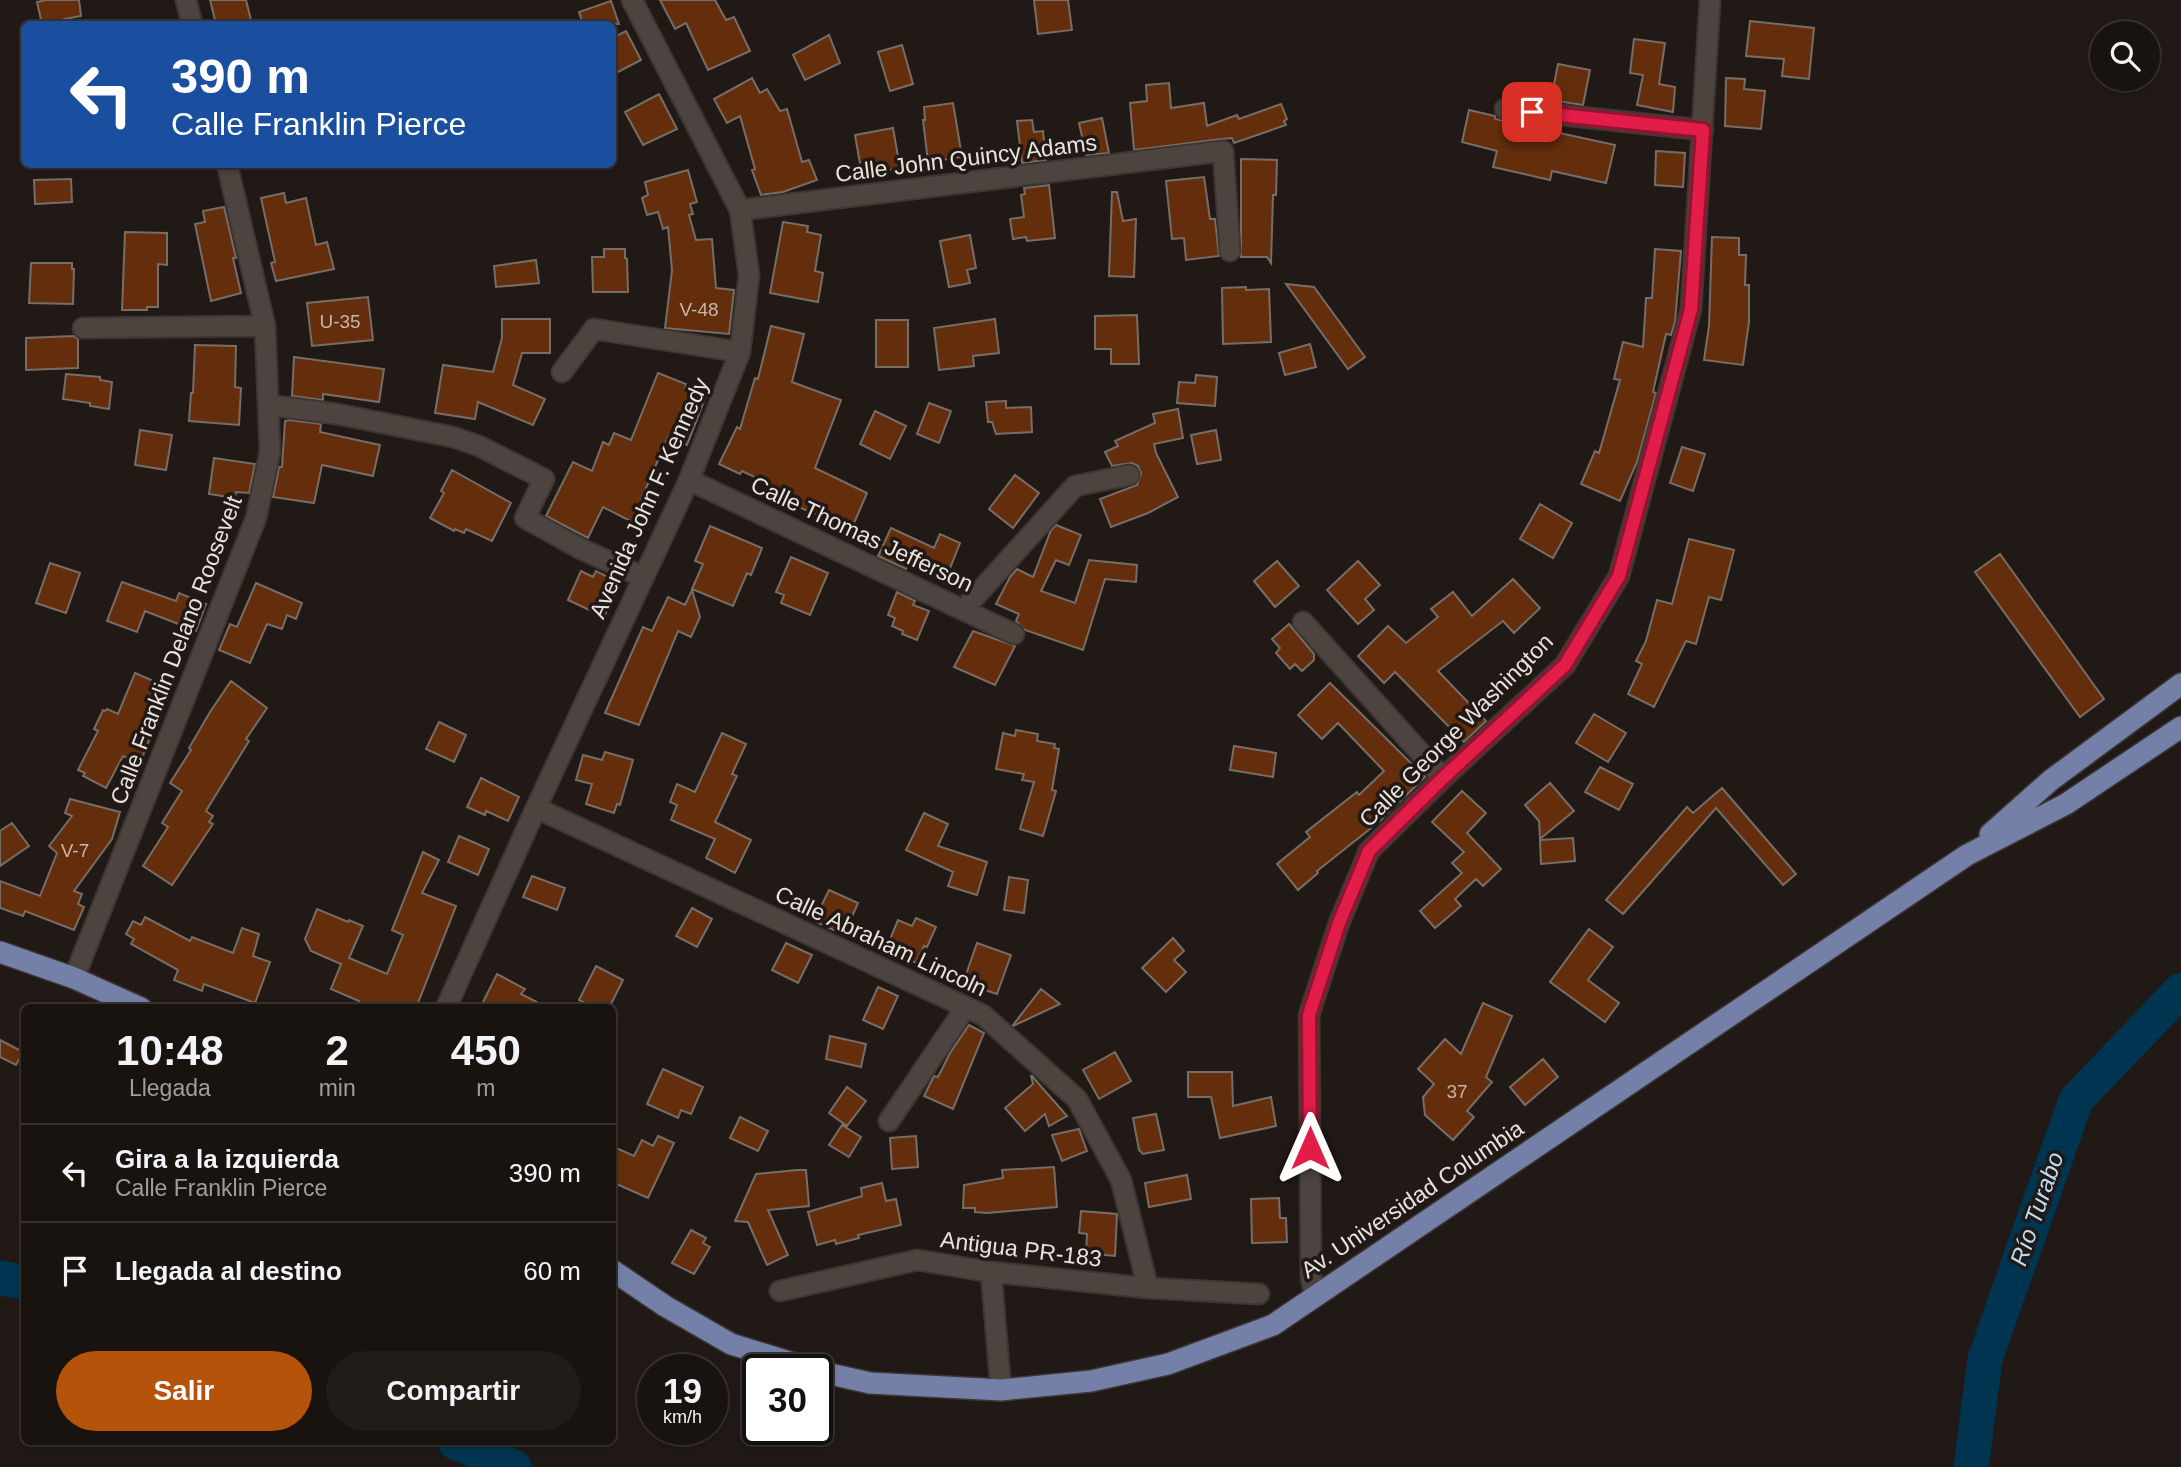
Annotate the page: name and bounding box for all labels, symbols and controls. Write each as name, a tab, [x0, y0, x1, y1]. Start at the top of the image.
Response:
map controls	[2090, 21, 2160, 91]
button: search	[2090, 21, 2160, 91]
icon: left	[56, 49, 147, 140]
text: 390 m	[171, 49, 310, 103]
pin	[1502, 82, 1562, 142]
icon: arrive	[1513, 93, 1551, 131]
text: Calle Franklin Pierce	[171, 106, 466, 142]
street label: Calle John Quincy Adams	[834, 129, 1098, 187]
house number: V-48	[679, 299, 719, 320]
house number: U-35	[319, 311, 361, 332]
street label: Avenida John F. Kennedy	[584, 373, 714, 622]
street label: Calle Thomas Jefferson	[747, 471, 977, 597]
street label: Calle Franklin Delano Roosevelt	[105, 491, 247, 808]
street label: Calle George Washington	[1354, 628, 1558, 832]
house number: V-7	[61, 840, 89, 861]
street label: Calle Abraham Lincoln	[771, 881, 991, 1001]
text: 10:48	[116, 1027, 224, 1074]
text: 2	[325, 1027, 349, 1074]
text: 450	[451, 1027, 521, 1074]
text: Llegada	[129, 1075, 211, 1101]
text: min	[319, 1075, 356, 1101]
text: m	[476, 1075, 495, 1101]
house number: 37	[1446, 1081, 1468, 1102]
position arrow	[1273, 1111, 1347, 1185]
street label: Av. Universidad Columbia	[1296, 1115, 1528, 1283]
text: Gira a la izquierda	[115, 1144, 339, 1174]
water label: Río Turabo	[2005, 1149, 2069, 1269]
icon: left	[56, 1154, 94, 1192]
text: 390 m	[509, 1158, 581, 1188]
text: Calle Franklin Pierce	[115, 1175, 327, 1201]
street label: Antigua PR-183	[939, 1226, 1103, 1272]
icon: arrive	[56, 1252, 94, 1290]
text: Llegada al destino	[115, 1256, 342, 1286]
text: 60 m	[523, 1256, 581, 1286]
button: Salir	[56, 1351, 312, 1431]
button: Compartir	[326, 1351, 581, 1431]
speed limit sign: 30	[742, 1354, 833, 1445]
text: 19	[663, 1371, 702, 1410]
text: km/h	[663, 1407, 702, 1427]

